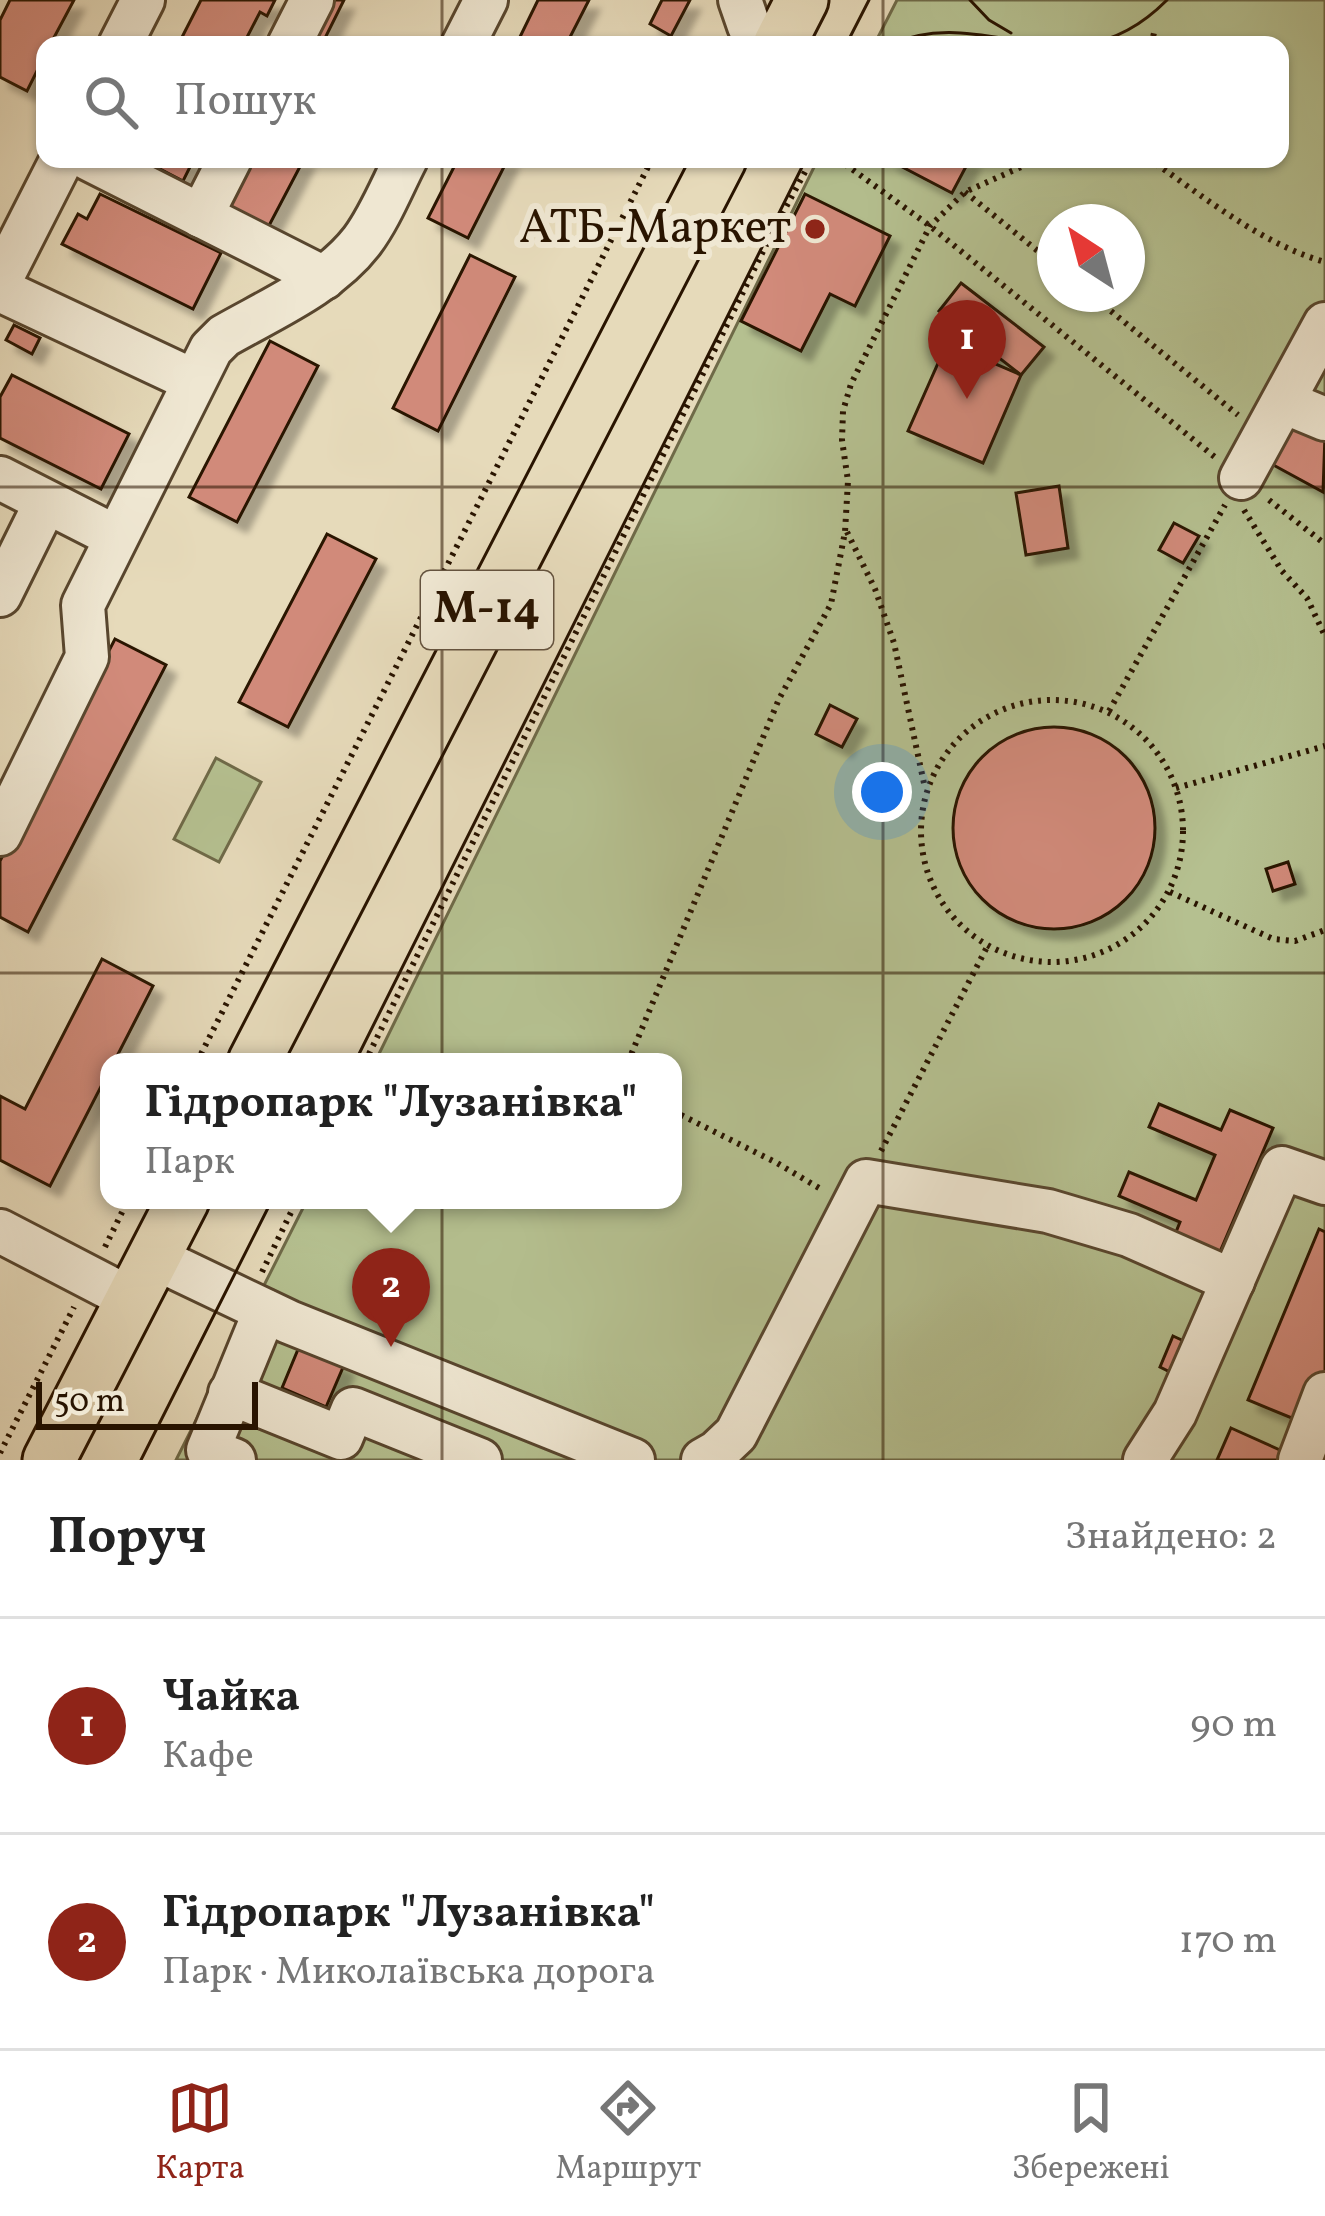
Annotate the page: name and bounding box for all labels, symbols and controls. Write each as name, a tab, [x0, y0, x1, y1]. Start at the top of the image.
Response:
search box	[36, 36, 1289, 168]
icon: search	[78, 69, 144, 135]
text: Пошук	[174, 71, 317, 134]
place label: АТБ-Маркет	[519, 196, 791, 263]
north arrow	[1037, 204, 1145, 312]
marker: АТБ-Маркет	[802, 216, 828, 242]
pin: 1	[928, 300, 1006, 399]
road number: М-14	[421, 571, 553, 649]
your location	[852, 762, 912, 822]
popup	[100, 1053, 682, 1209]
text: Гідропарк "Лузанівка"	[144, 1073, 638, 1136]
text: Парк	[144, 1136, 235, 1190]
pin: 2	[352, 1248, 430, 1347]
scale bar	[36, 1376, 258, 1429]
text: 50 m	[54, 1380, 125, 1426]
text: Поруч	[48, 1503, 206, 1574]
text: Знайдено: 2	[1065, 1511, 1277, 1565]
text: Чайка	[162, 1667, 300, 1730]
text: 1	[79, 1699, 95, 1753]
text: 90 m	[1190, 1699, 1277, 1753]
text: Кафе	[162, 1730, 254, 1784]
text: Гідропарк "Лузанівка"	[162, 1883, 655, 1946]
text: 2	[77, 1915, 97, 1969]
text: 170 m	[1179, 1915, 1277, 1969]
text: Парк · Миколаївська дорога	[162, 1946, 656, 2000]
tab: Карта	[155, 2075, 245, 2193]
tab: Маршрут	[555, 2075, 701, 2193]
tab: Збережені	[1012, 2075, 1170, 2193]

